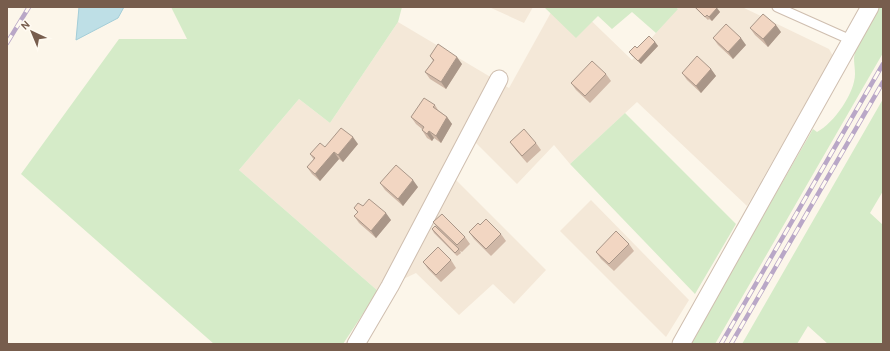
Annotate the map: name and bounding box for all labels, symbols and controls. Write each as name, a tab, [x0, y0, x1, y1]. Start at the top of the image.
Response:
north arrow	[12, 12, 52, 52]
text: N	[18, 18, 33, 33]

